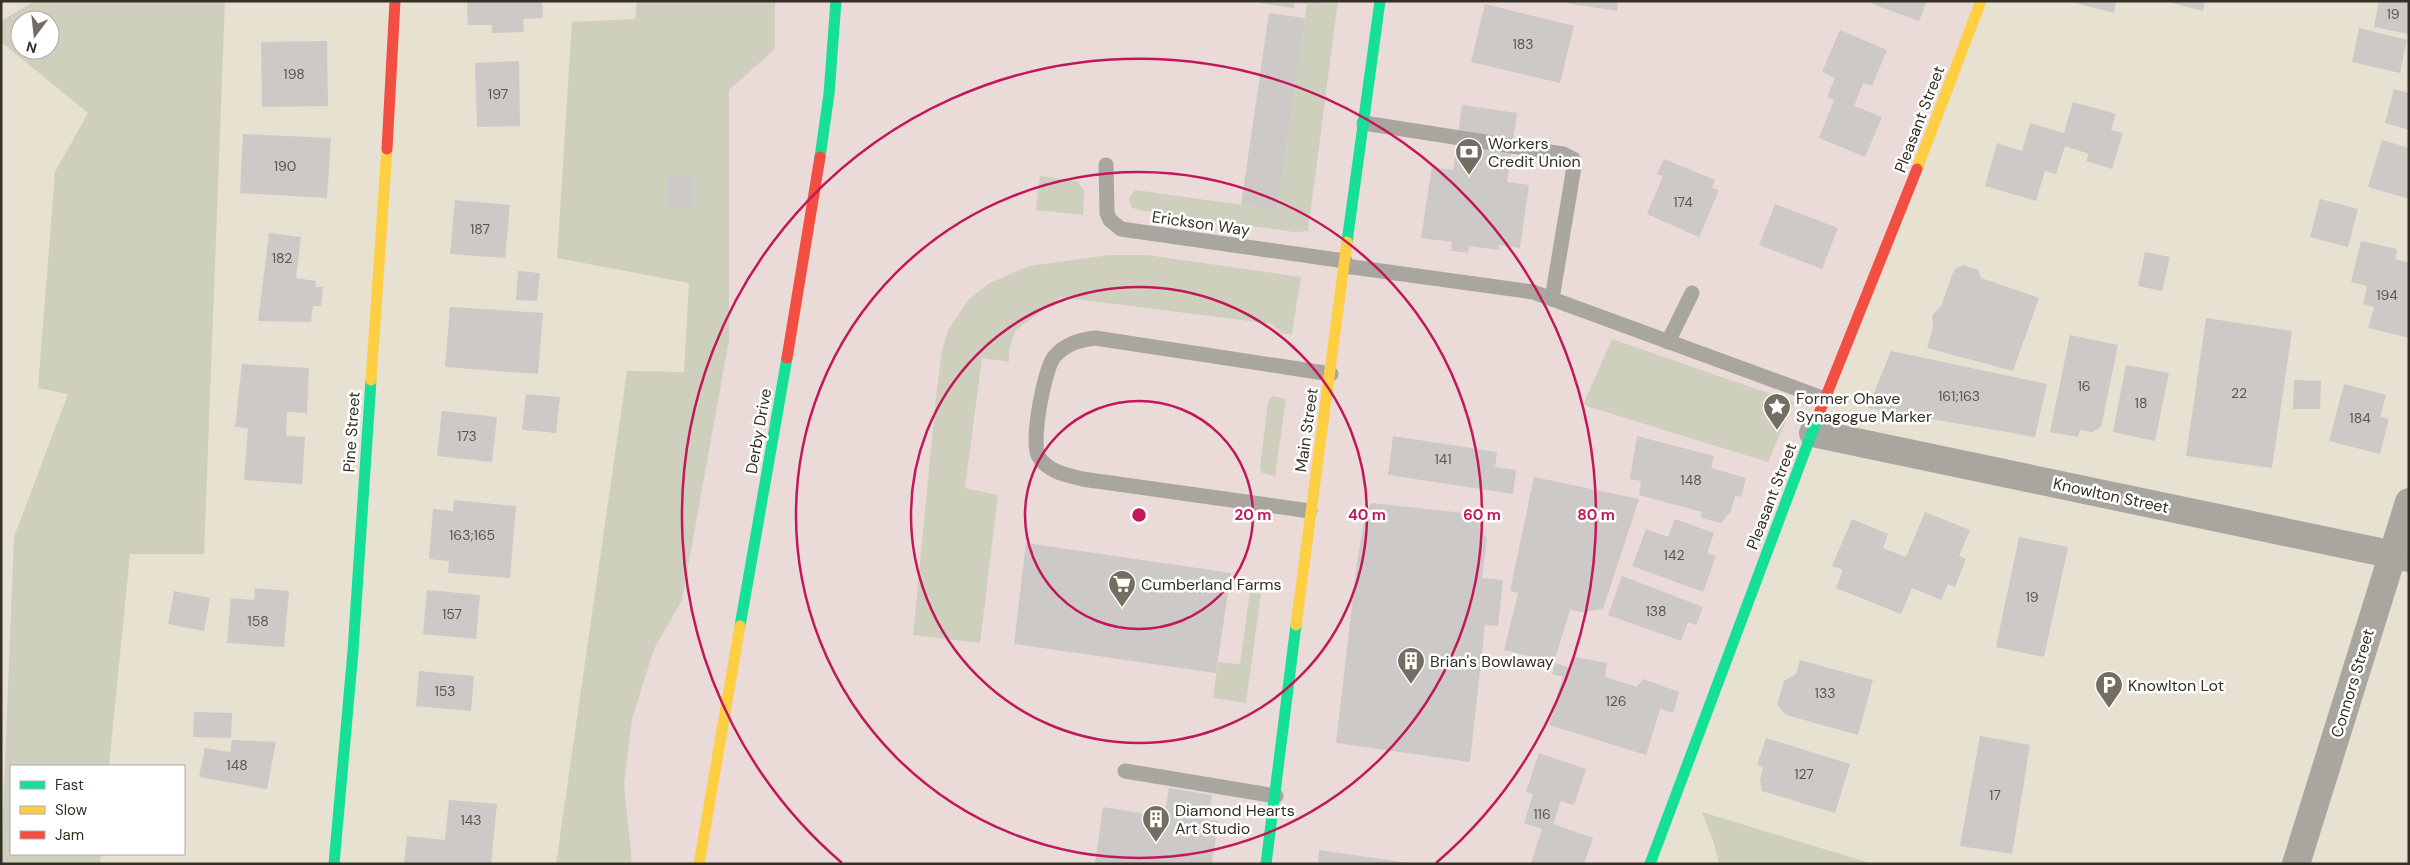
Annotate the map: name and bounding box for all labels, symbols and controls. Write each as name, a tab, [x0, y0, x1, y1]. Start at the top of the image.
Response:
house number: 19	[2386, 5, 2400, 23]
north arrow	[10, 10, 60, 60]
house number: 183	[1512, 35, 1534, 53]
text: N	[24, 38, 39, 58]
street label: Pleasant Street	[1890, 63, 1949, 175]
house number: 198	[283, 65, 305, 83]
house number: 197	[488, 85, 508, 103]
place label: Workers Credit Union	[1488, 133, 1581, 172]
bank icon: Workers Credit Union	[1454, 137, 1484, 176]
house number: 190	[274, 157, 296, 175]
house number: 174	[1673, 193, 1693, 211]
street label: Erickson Way	[1151, 206, 1251, 241]
house number: 187	[470, 220, 490, 238]
house number: 182	[272, 249, 292, 267]
house number: 194	[2376, 286, 2398, 304]
house number: 16	[2077, 377, 2091, 395]
house number: 22	[2231, 384, 2247, 402]
street label: Derby Drive	[741, 387, 776, 475]
street label: Main Street	[1290, 387, 1323, 474]
house number: 161;163	[1938, 387, 1980, 405]
place label: Former Ohave Synagogue Marker	[1796, 388, 1932, 427]
street label: Pine Street	[338, 391, 365, 473]
place icon: Former Ohave Synagogue Marker	[1762, 392, 1792, 431]
house number: 18	[2135, 394, 2147, 412]
house number: 184	[2349, 409, 2371, 427]
house number: 173	[457, 427, 477, 445]
street label: Pleasant Street	[1742, 440, 1801, 552]
house number: 141	[1434, 450, 1452, 468]
house number: 148	[1680, 471, 1702, 489]
street label: Knowlton Street	[2051, 473, 2171, 518]
text: 20 m	[1235, 505, 1271, 525]
text: 40 m	[1348, 505, 1386, 525]
text: 60 m	[1463, 505, 1501, 525]
text: 80 m	[1577, 505, 1615, 525]
centre of rings	[1130, 506, 1148, 524]
house number: 163;165	[449, 526, 495, 544]
house number: 142	[1664, 546, 1684, 564]
supermarket icon: Cumberland Farms	[1107, 569, 1137, 608]
place label: Cumberland Farms	[1141, 574, 1282, 595]
house number: 19	[2025, 588, 2039, 606]
house number: 138	[1645, 602, 1667, 620]
house number: 157	[442, 605, 462, 623]
house number: 158	[247, 612, 269, 630]
street label: Connors Street	[2326, 626, 2379, 740]
building icon: Brian's Bowlaway	[1396, 646, 1426, 685]
place label: Brian's Bowlaway	[1430, 651, 1554, 672]
parking icon: Knowlton Lot	[2094, 670, 2124, 709]
place label: Knowlton Lot	[2128, 675, 2224, 696]
house number: 153	[434, 682, 456, 700]
house number: 133	[1815, 684, 1835, 702]
house number: 126	[1605, 692, 1627, 710]
house number: 148	[226, 756, 248, 774]
legend	[10, 765, 185, 855]
house number: 127	[1794, 765, 1814, 783]
text: Fast	[55, 775, 84, 795]
house number: 17	[1989, 786, 2001, 804]
text: Slow	[55, 800, 88, 820]
place label: Diamond Hearts Art Studio	[1175, 800, 1295, 839]
building icon: Diamond Hearts Art Studio	[1141, 804, 1171, 843]
house number: 116	[1533, 805, 1551, 823]
house number: 143	[460, 811, 482, 829]
text: Jam	[55, 825, 84, 845]

